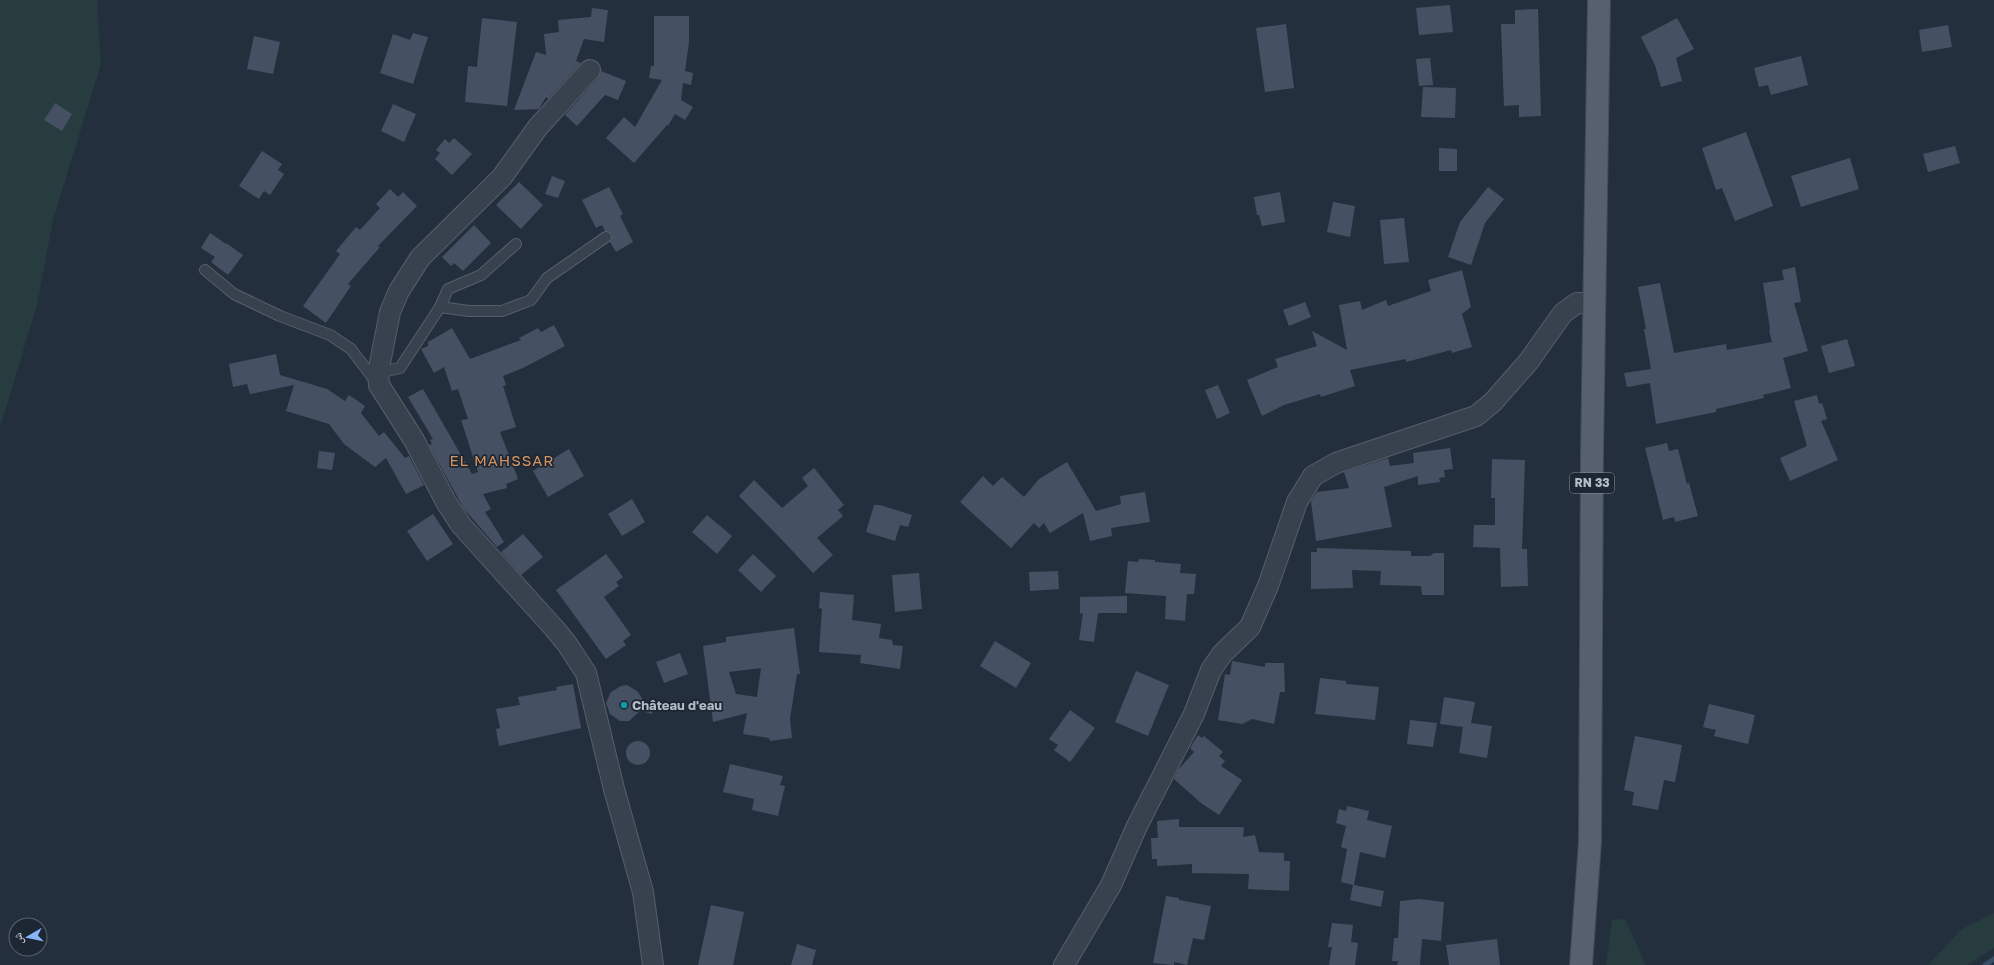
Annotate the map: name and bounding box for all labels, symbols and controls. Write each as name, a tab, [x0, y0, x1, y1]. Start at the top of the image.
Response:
district label: EL MAHSSAR	[449, 451, 555, 469]
road number: RN 33	[1570, 473, 1614, 493]
place label: Château d'eau	[632, 697, 722, 713]
marker: Château d'eau	[619, 700, 629, 710]
north arrow	[8, 917, 48, 957]
text: ش	[10, 931, 27, 945]

